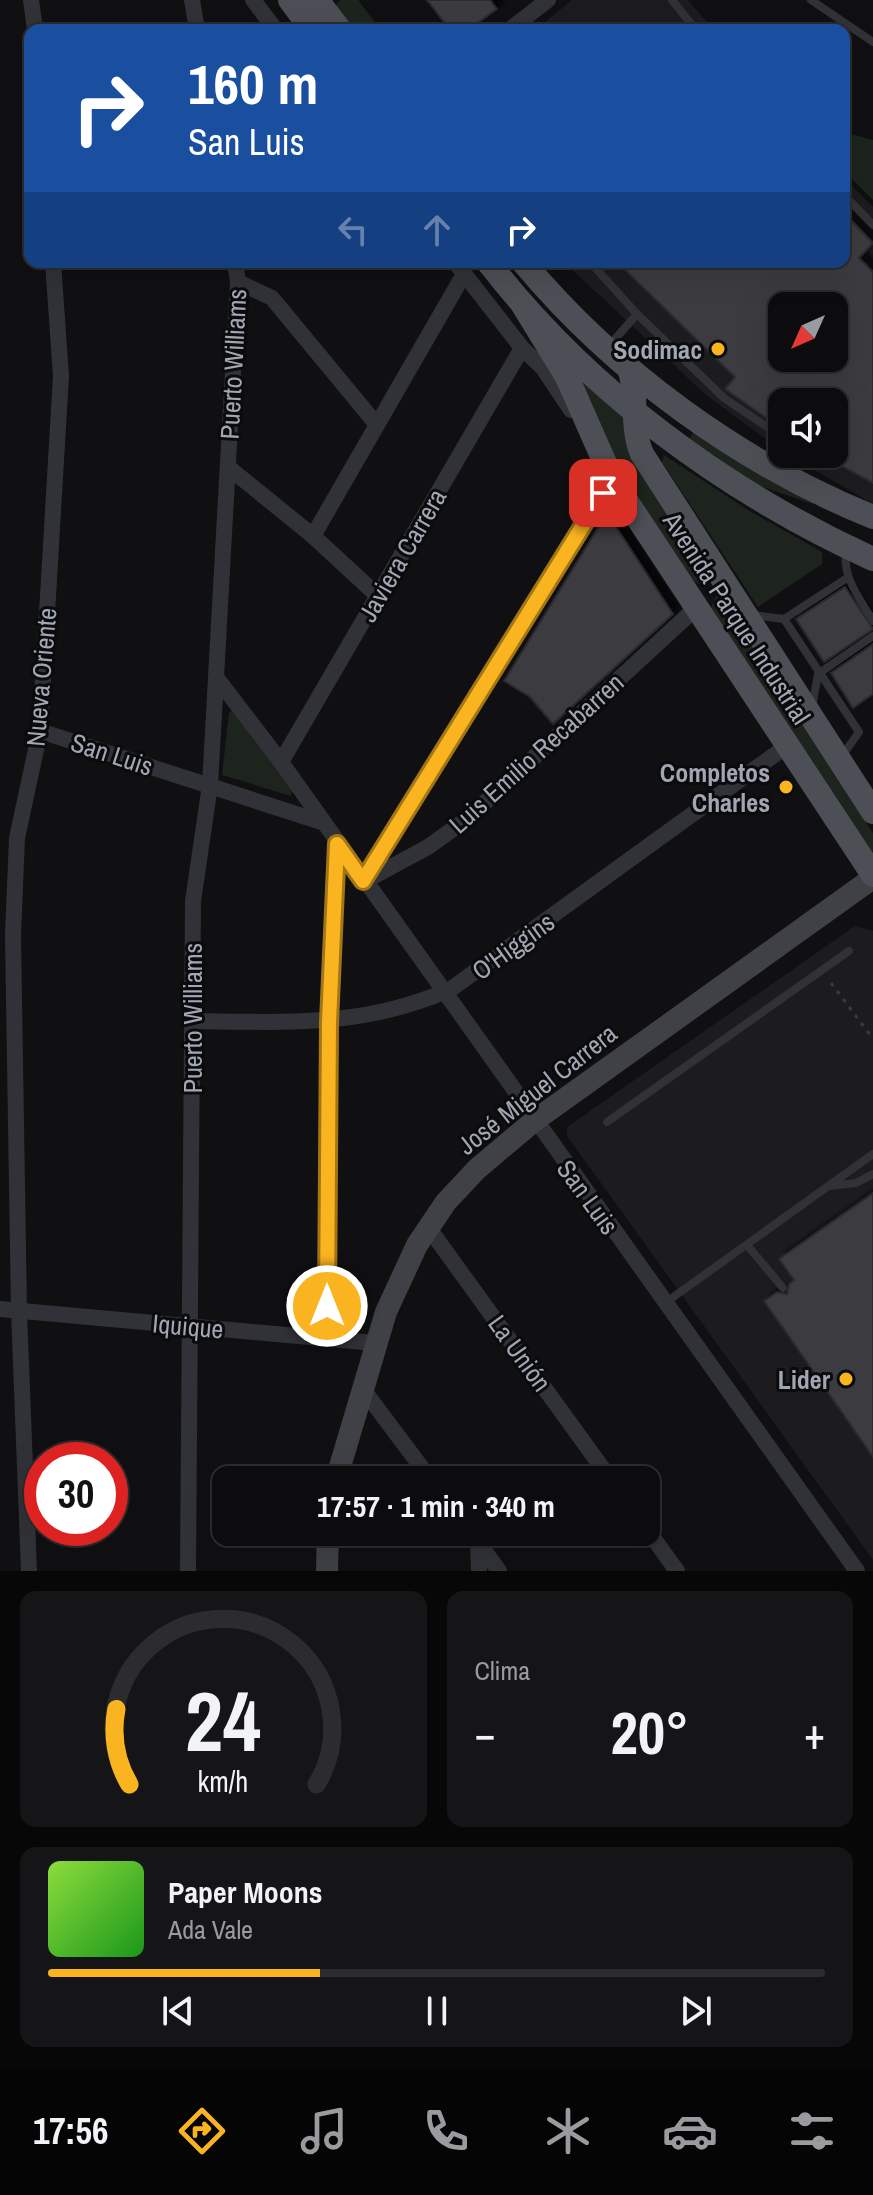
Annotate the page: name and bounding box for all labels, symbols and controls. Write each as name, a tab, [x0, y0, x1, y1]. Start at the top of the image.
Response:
text: 160 m	[188, 46, 318, 121]
icon: right	[56, 56, 160, 160]
text: San Luis	[188, 118, 305, 166]
icon: left	[331, 208, 375, 252]
icon: ahead	[415, 208, 459, 252]
icon: right	[499, 208, 543, 252]
street label: Puerto Williams	[212, 288, 254, 440]
north arrow	[768, 292, 848, 372]
map controls	[768, 292, 848, 468]
place label: Sodimac	[613, 332, 702, 367]
marker: Sodimac	[709, 340, 727, 358]
button: sound	[768, 388, 848, 468]
pin	[569, 459, 637, 527]
icon: arrive	[581, 471, 625, 515]
street label: Javiera Carrera	[350, 482, 454, 628]
street label: Avenida Parque Industrial	[655, 504, 819, 731]
street label: Nueva Oriente	[18, 606, 64, 748]
street label: Luis Emilio Recabarren	[441, 665, 631, 841]
street label: San Luis	[67, 724, 157, 784]
place label: Completos Charles	[660, 755, 770, 820]
marker: Completos Charles	[777, 778, 795, 796]
street label: O'Higgins	[465, 904, 561, 988]
street label: Puerto Williams	[175, 943, 210, 1093]
street label: José Miguel Carrera	[450, 1016, 624, 1162]
street label: San Luis	[549, 1153, 627, 1241]
position arrow	[285, 1264, 369, 1348]
street label: Iquique	[151, 1305, 225, 1347]
street label: La Unión	[480, 1308, 560, 1398]
place label: Lider	[778, 1362, 831, 1397]
marker: Lider	[837, 1370, 855, 1388]
speed limit sign: 30	[24, 1442, 128, 1546]
text: 17:57 · 1 min · 340 m	[317, 1486, 555, 1526]
text: Clima	[475, 1653, 530, 1688]
text: 24	[185, 1665, 261, 1777]
text: 20°	[610, 1692, 689, 1773]
text: −	[475, 1703, 496, 1763]
text: +	[804, 1703, 825, 1763]
text: km/h	[198, 1762, 249, 1801]
text: Paper Moons	[168, 1872, 322, 1912]
text: Ada Vale	[168, 1912, 253, 1947]
icon: previous	[156, 1989, 200, 2033]
icon: pause	[415, 1989, 459, 2033]
icon: next	[674, 1989, 718, 2033]
icon: directions	[174, 2103, 230, 2159]
icon: music	[296, 2103, 352, 2159]
icon: phone	[418, 2103, 474, 2159]
icon: climate	[540, 2103, 596, 2159]
icon: car	[662, 2103, 718, 2159]
icon: filters	[784, 2103, 840, 2159]
text: 17:56	[33, 2107, 108, 2155]

